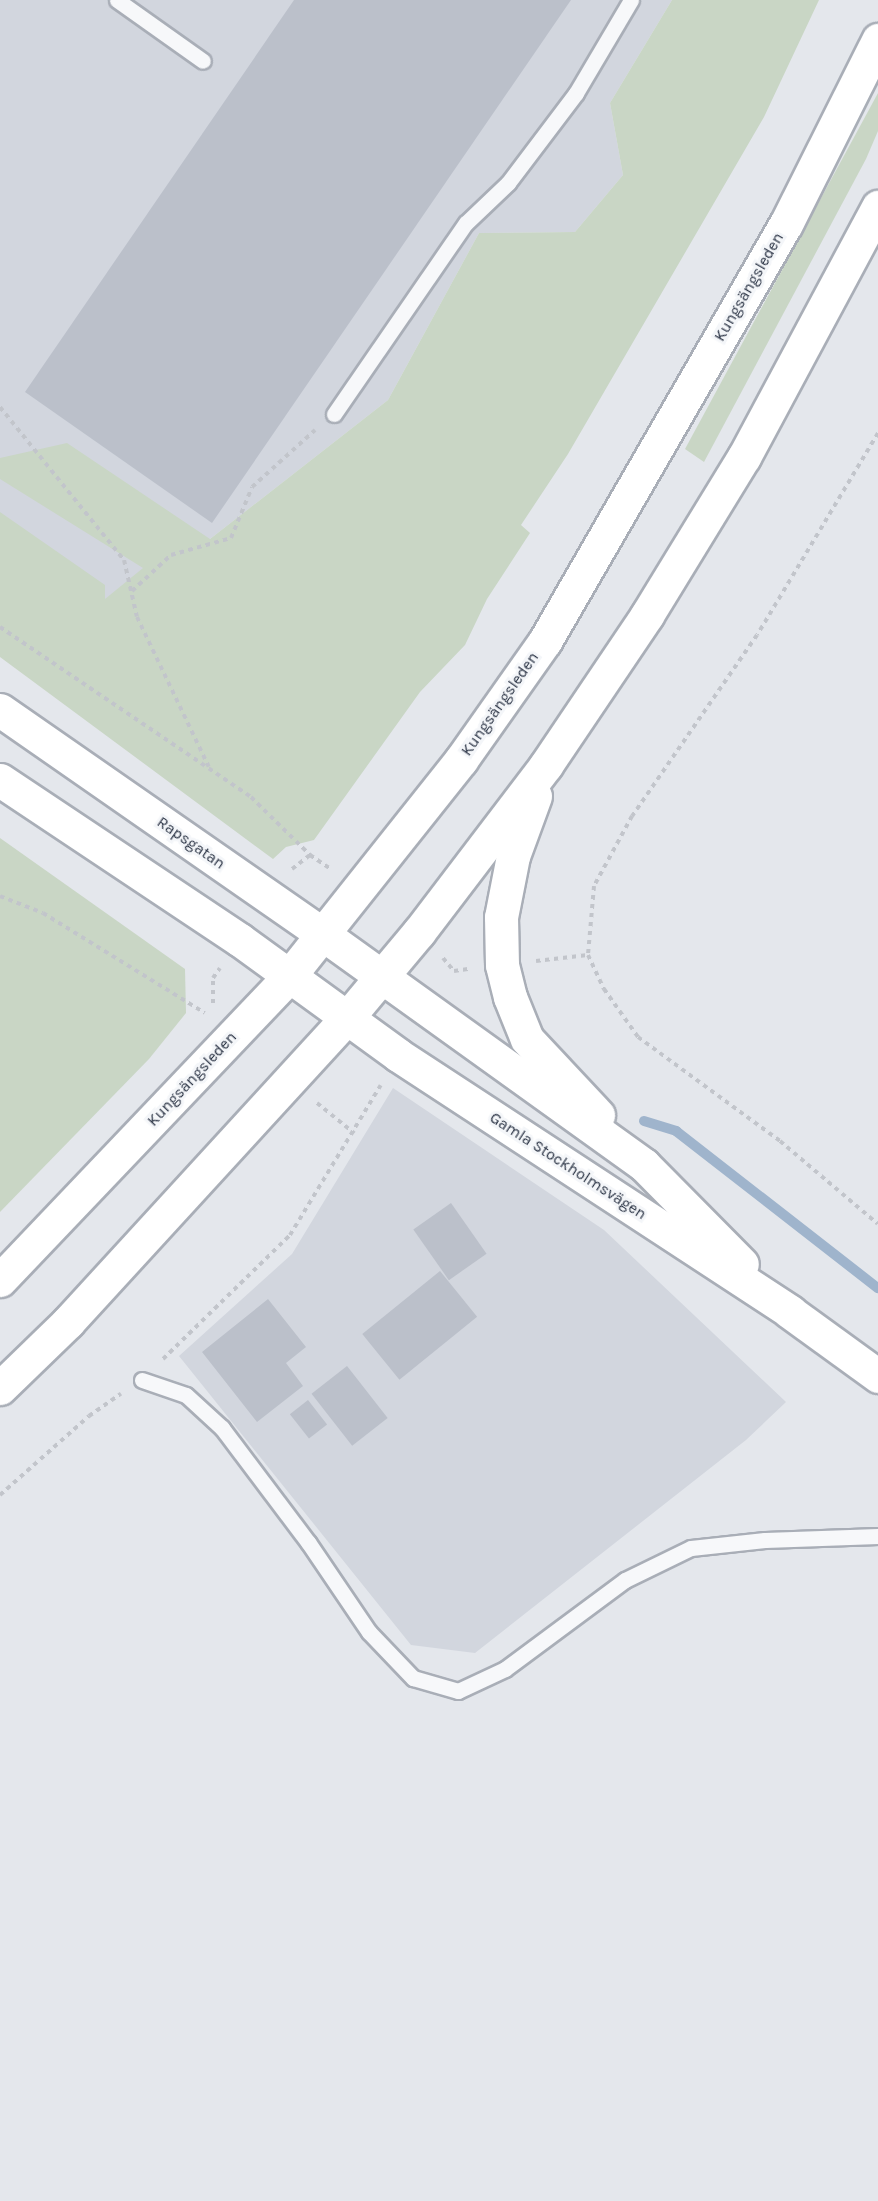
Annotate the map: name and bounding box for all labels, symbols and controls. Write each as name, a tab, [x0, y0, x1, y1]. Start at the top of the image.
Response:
street label: Kungsängsleden	[710, 229, 788, 345]
street label: Kungsängsleden	[457, 648, 543, 760]
street label: Rapsgatan	[153, 813, 229, 873]
street label: Kungsängsleden	[143, 1028, 241, 1130]
street label: Gamla Stockholmsvägen	[486, 1108, 650, 1224]

